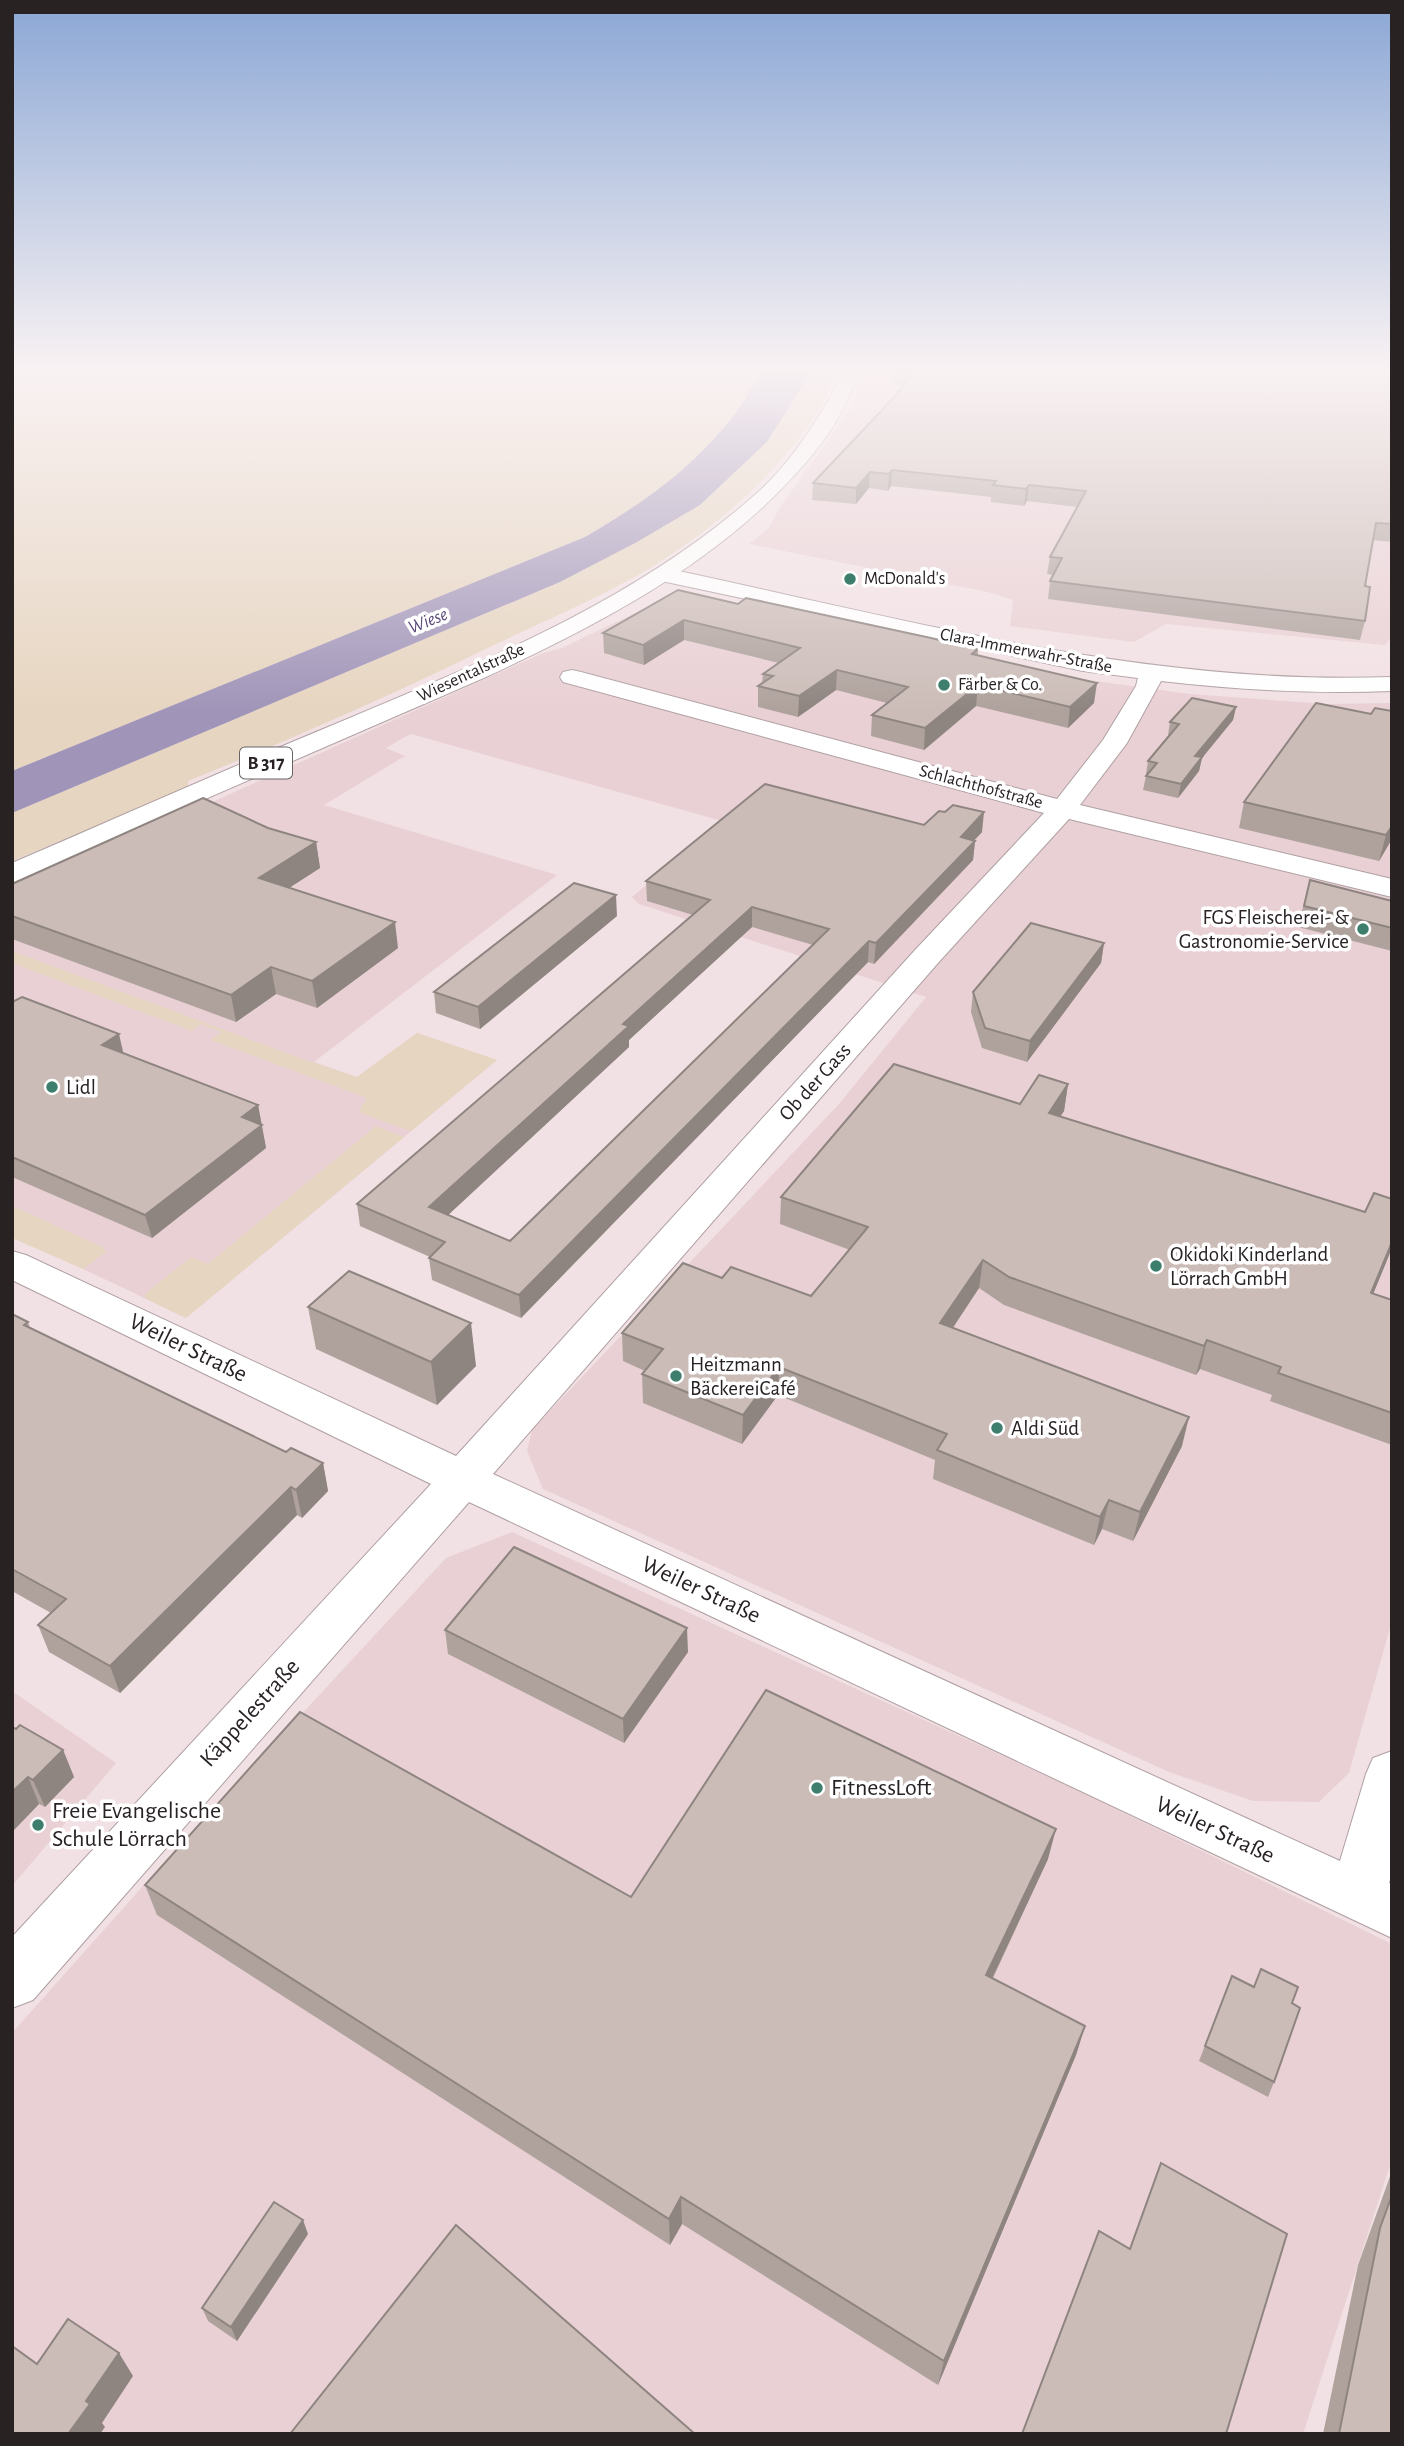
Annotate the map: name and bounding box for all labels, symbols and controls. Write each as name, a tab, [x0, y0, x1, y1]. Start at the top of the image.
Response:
place label: McDonald's	[864, 570, 946, 588]
marker: McDonald's	[842, 571, 858, 587]
water label: Wiese	[406, 605, 450, 637]
street label: Clara-Immerwahr-Straße	[938, 625, 1114, 677]
street label: Wiesentalstraße	[415, 640, 527, 706]
place label: Färber & Co.	[958, 676, 1042, 694]
marker: Färber & Co.	[936, 677, 952, 693]
road number: B 317	[240, 748, 292, 778]
street label: Schlachthofstraße	[917, 762, 1045, 812]
place label: FGS Fleischerei- & Gastronomie-Service	[1179, 907, 1349, 952]
marker: FGS Fleischerei- & Gastronomie-Service	[1355, 921, 1371, 937]
street label: Ob der Gass	[775, 1039, 855, 1125]
place label: Lidl	[66, 1077, 96, 1098]
marker: Lidl	[44, 1079, 60, 1095]
place label: Okidoki Kinderland Lörrach GmbH	[1170, 1244, 1329, 1289]
marker: Okidoki Kinderland Lörrach GmbH	[1148, 1258, 1164, 1274]
street label: Weiler Straße	[125, 1309, 251, 1387]
place label: Heitzmann BäckereiCafé	[690, 1354, 796, 1399]
marker: Heitzmann BäckereiCafé	[668, 1368, 684, 1384]
place label: Aldi Süd	[1011, 1418, 1079, 1439]
marker: Aldi Süd	[989, 1420, 1005, 1436]
street label: Weiler Straße	[638, 1552, 764, 1628]
street label: Käppelestraße	[196, 1654, 304, 1772]
place label: FitnessLoft	[831, 1776, 932, 1800]
marker: FitnessLoft	[809, 1780, 825, 1796]
street label: Weiler Straße	[1152, 1792, 1278, 1868]
place label: Freie Evangelische Schule Lörrach	[52, 1799, 221, 1851]
marker: Freie Evangelische Schule Lörrach	[30, 1817, 46, 1833]

